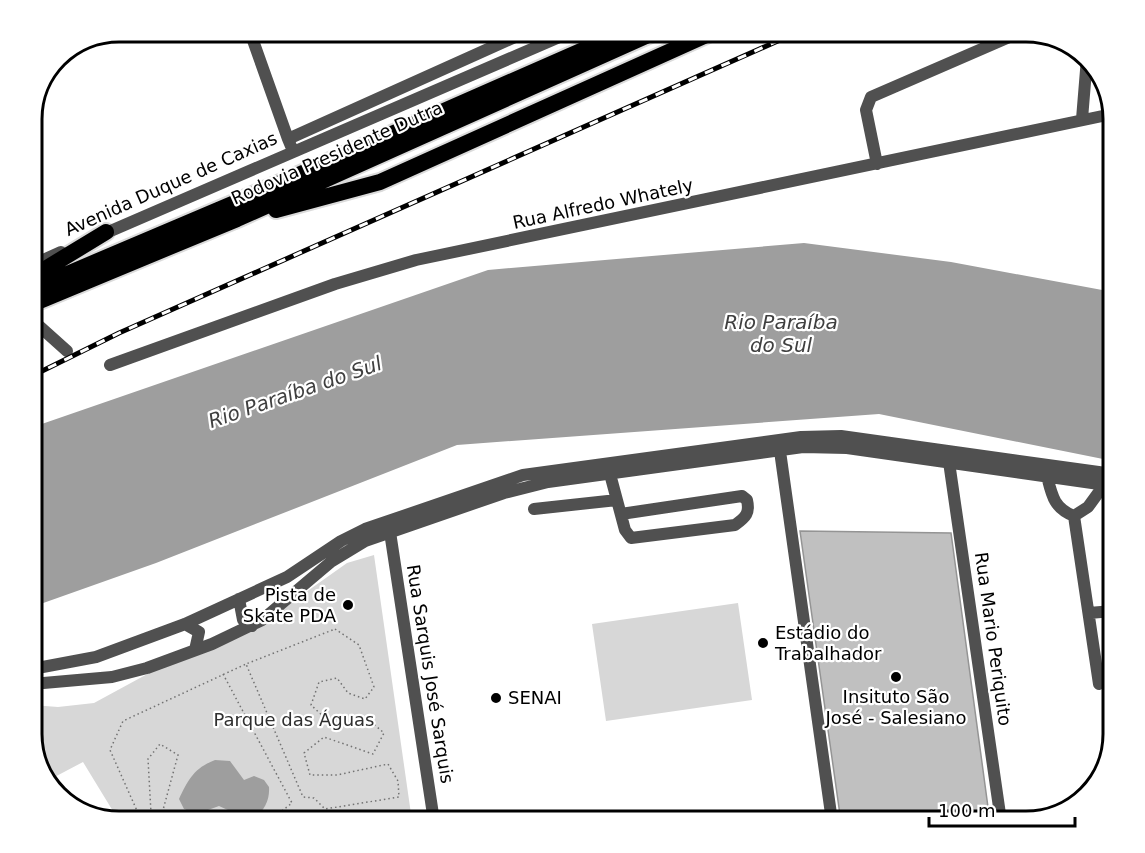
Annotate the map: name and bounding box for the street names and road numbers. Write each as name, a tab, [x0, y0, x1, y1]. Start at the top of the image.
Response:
street label: Rodovia Presidente Dutra	[228, 96, 446, 209]
street label: Avenida Duque de Caxias	[61, 127, 280, 240]
street label: Rua Alfredo Whately	[511, 174, 695, 233]
street label: Rua Mario Periquito	[971, 551, 1016, 727]
street label: Rua Sarquis José Sarquis	[403, 563, 458, 785]

